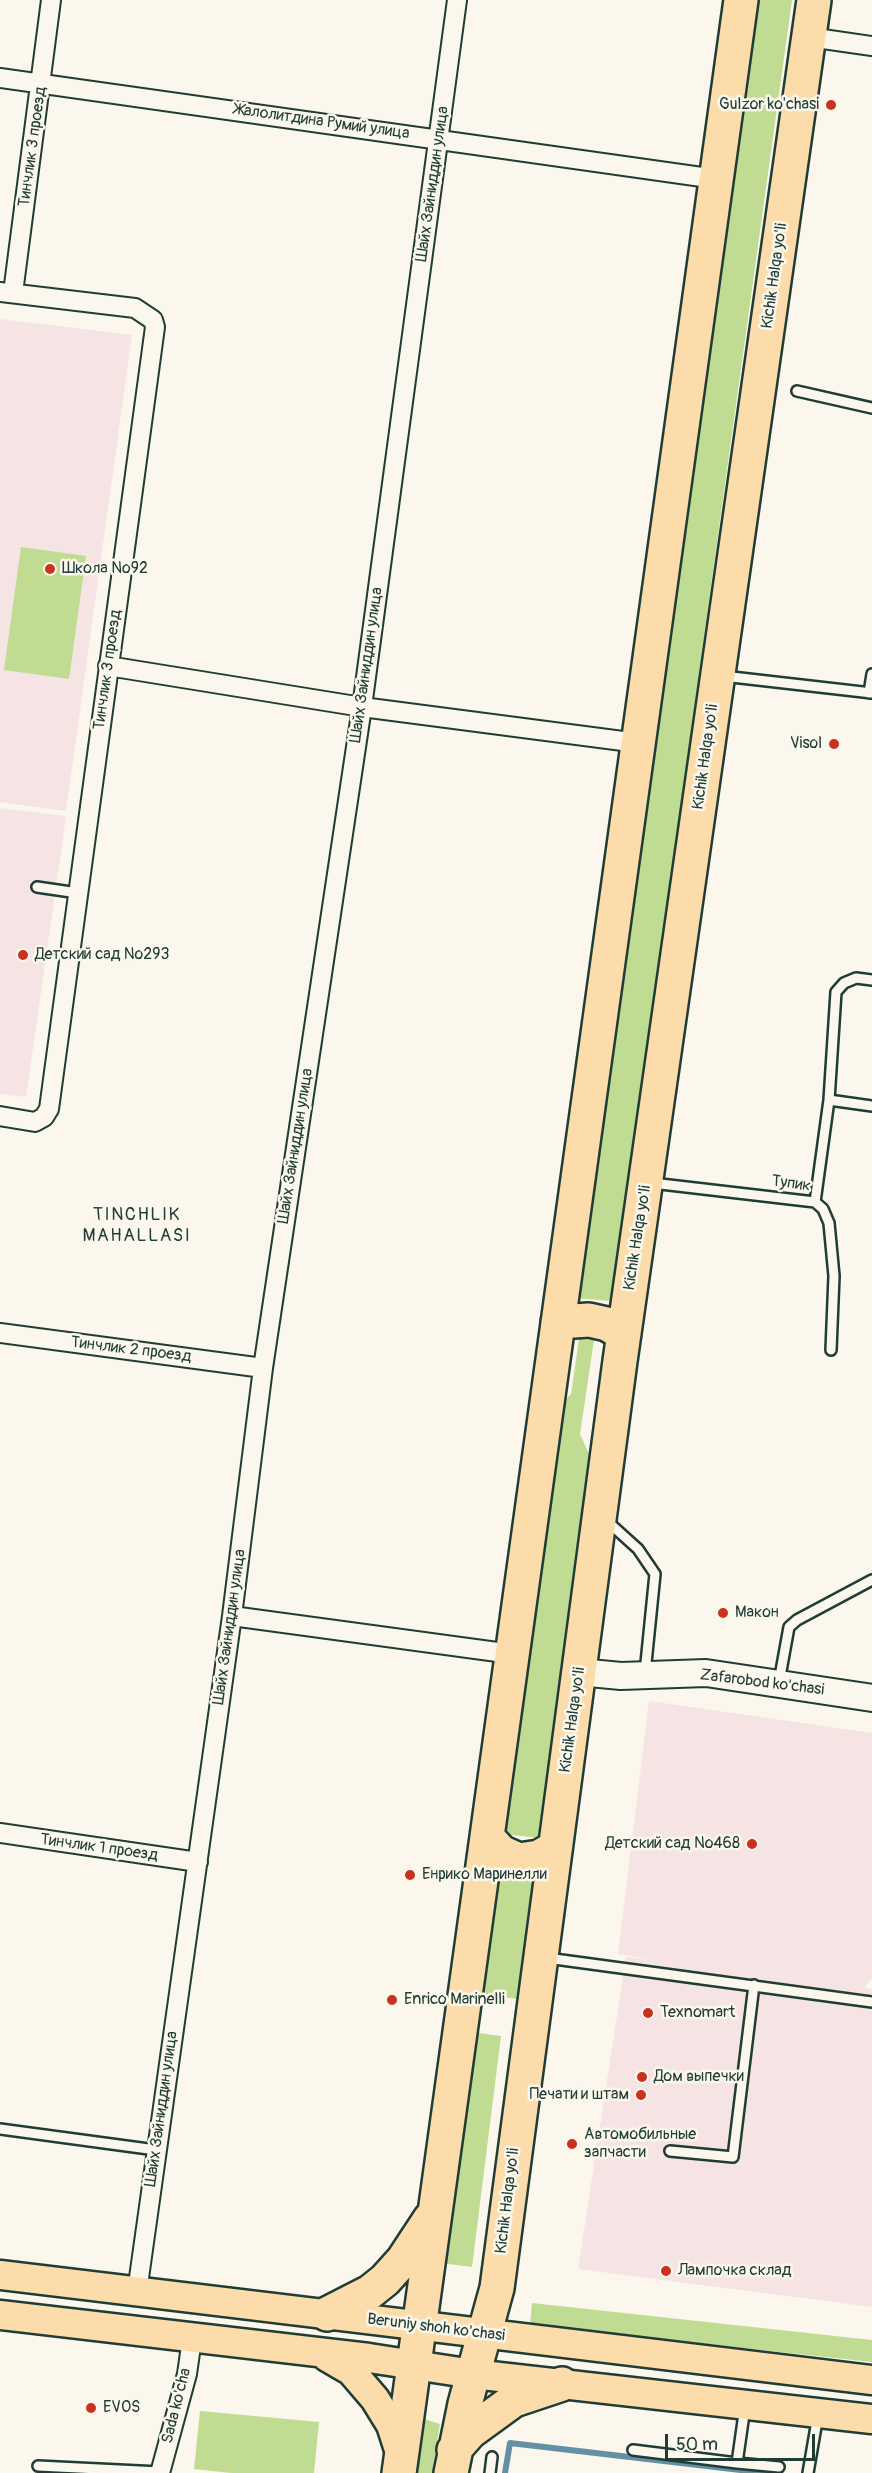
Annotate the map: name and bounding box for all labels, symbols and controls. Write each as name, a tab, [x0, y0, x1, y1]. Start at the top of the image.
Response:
street label: Тинчлик 3 проезд	[15, 86, 51, 208]
place label: Gulzor ko'chasi	[719, 95, 819, 115]
marker: Gulzor ko'chasi	[824, 98, 838, 112]
street label: Жалолитдина Румий улица	[233, 100, 411, 144]
street label: Шайх Зайниддин улица	[413, 105, 453, 263]
street label: Kichik Halqa yo'li	[758, 222, 792, 330]
place label: Школа №92	[62, 559, 148, 579]
marker: Школа №92	[43, 562, 57, 576]
street label: Шайх Зайниддин улица	[347, 586, 387, 744]
street label: Тинчлик 3 проезд	[90, 609, 126, 731]
street label: Kichik Halqa yo'li	[689, 703, 723, 811]
place label: Visol	[790, 734, 822, 754]
marker: Visol	[827, 737, 841, 751]
place label: Детский сад №293	[35, 945, 169, 965]
marker: Детский сад №293	[16, 948, 30, 962]
street label: Шайх Зайниддин улица	[274, 1067, 318, 1225]
street label: Тупик	[770, 1172, 812, 1196]
street label: Kichik Halqa yo'li	[620, 1184, 656, 1292]
district label: TINCHLIK MAHALLASI	[83, 1204, 191, 1246]
street label: Тинчлик 2 проезд	[70, 1333, 192, 1367]
street label: Шайх Зайниддин улица	[210, 1548, 250, 1706]
place label: Макон	[735, 1603, 779, 1623]
marker: Макон	[716, 1606, 730, 1620]
street label: Kichik Halqa yo'li	[556, 1666, 590, 1774]
street label: Zafarobod ko'chasi	[699, 1666, 825, 1700]
street label: Тинчлик 1 проезд	[39, 1830, 159, 1866]
place label: Детский сад №468	[605, 1834, 740, 1854]
marker: Детский сад №468	[745, 1837, 759, 1851]
place label: Енрико Маринелли	[422, 1865, 547, 1885]
marker: Енрико Маринелли	[403, 1868, 417, 1882]
place label: Enrico Marinelli	[404, 1990, 505, 2010]
marker: Enrico Marinelli	[385, 1993, 399, 2007]
place label: Texnomart	[660, 2003, 735, 2023]
marker: Texnomart	[641, 2006, 655, 2020]
street label: Шайх Зайниддин улица	[142, 2030, 182, 2188]
place label: Дом выпечки	[654, 2067, 744, 2087]
marker: Дом выпечки	[635, 2070, 649, 2084]
place label: Печати и штам	[529, 2085, 629, 2105]
marker: Печати и штам	[634, 2088, 648, 2102]
place label: Автомобильные запчасти	[584, 2125, 696, 2163]
marker: Автомобильные запчасти	[565, 2137, 579, 2151]
street label: Kichik Halqa yo'li	[492, 2147, 524, 2255]
place label: Лампочка склад	[678, 2261, 791, 2281]
marker: Лампочка склад	[659, 2264, 673, 2278]
street label: Beruniy shoh ko'chasi	[366, 2310, 506, 2346]
street label: Sada ko'cha	[158, 2366, 196, 2446]
place label: EVOS	[103, 2398, 140, 2418]
marker: EVOS	[84, 2401, 98, 2415]
scale bar	[668, 2422, 818, 2460]
text: 50 m	[676, 2433, 718, 2456]

